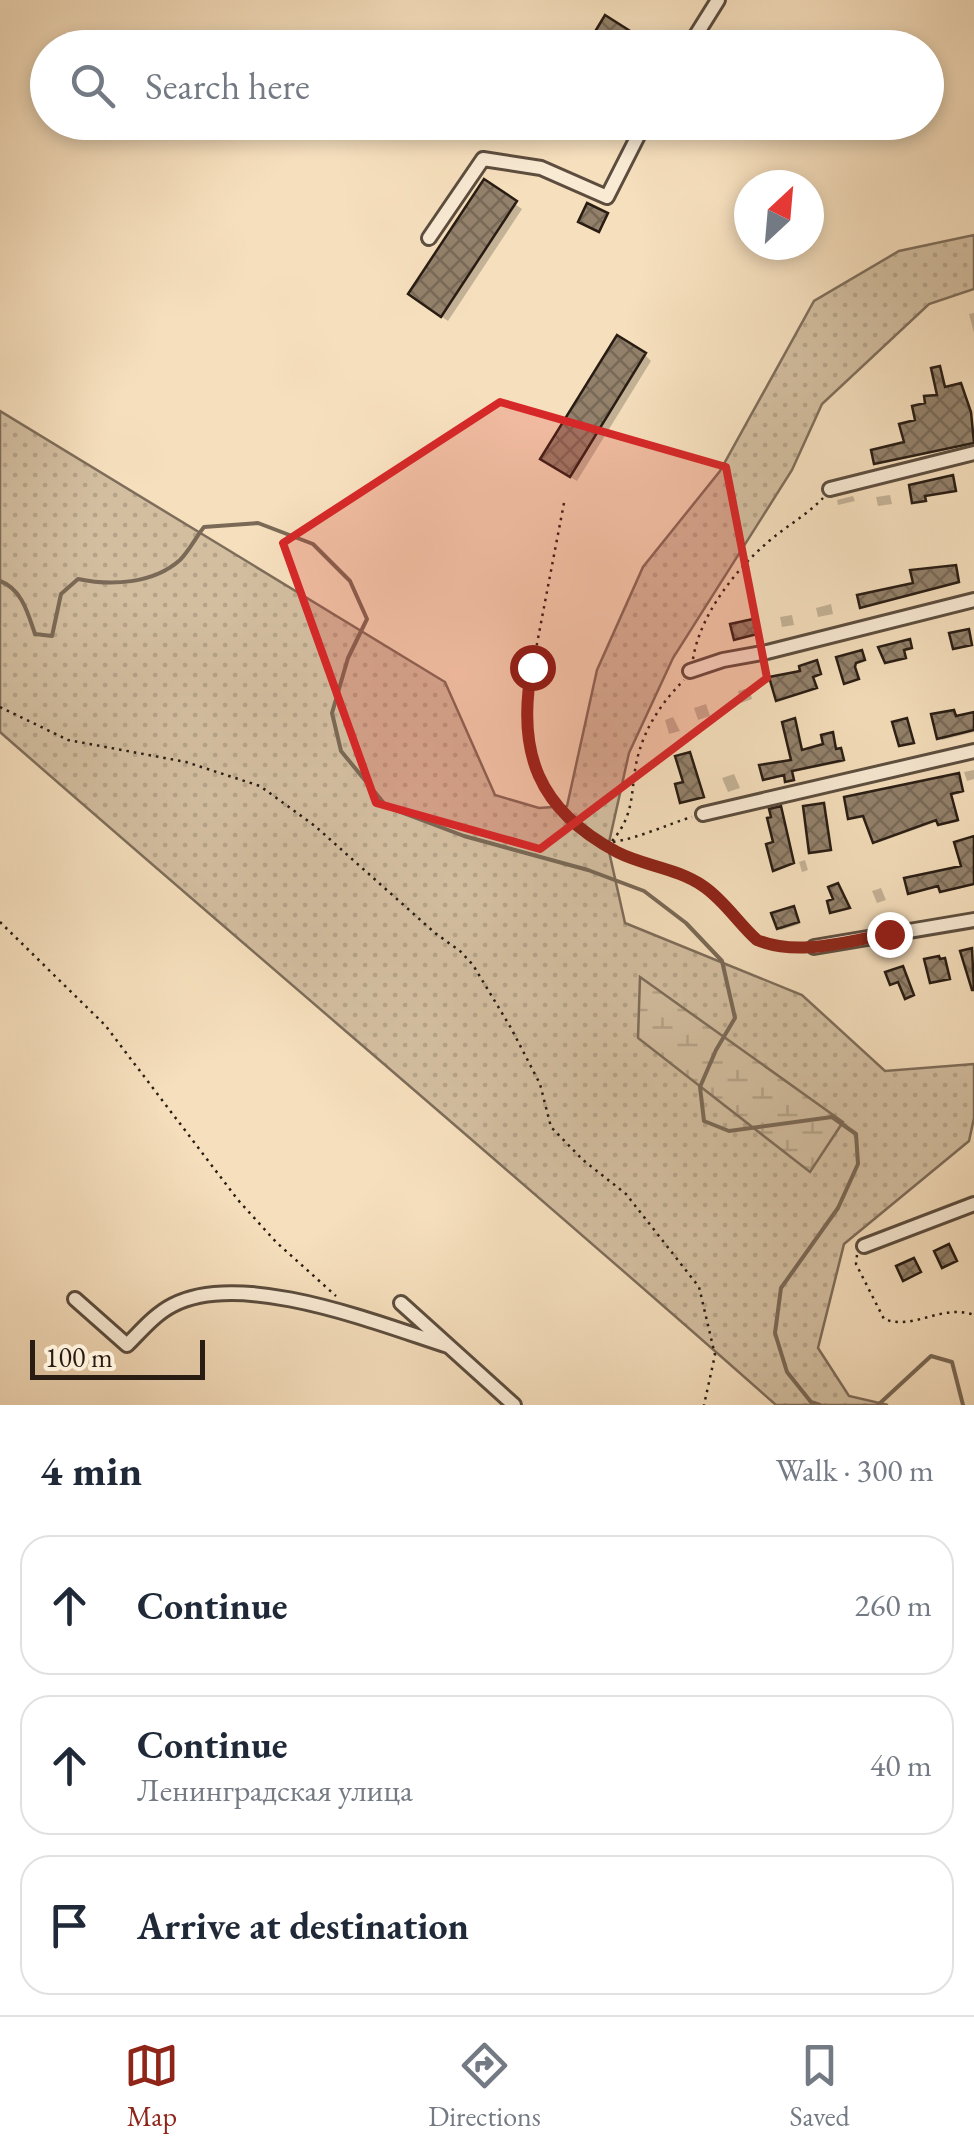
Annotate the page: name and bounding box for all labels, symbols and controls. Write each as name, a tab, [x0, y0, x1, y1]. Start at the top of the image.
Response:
search box	[30, 30, 944, 140]
icon: search	[65, 58, 120, 113]
text: Search here	[145, 61, 310, 110]
north arrow	[734, 170, 824, 260]
route start	[510, 645, 556, 691]
route end	[867, 912, 913, 958]
scale bar	[30, 1335, 205, 1380]
text: 100 m	[45, 1339, 113, 1375]
text: 4 min	[40, 1443, 142, 1498]
text: Walk · 300 m	[776, 1449, 934, 1491]
icon: ahead	[42, 1578, 97, 1633]
text: Continue	[137, 1581, 288, 1630]
text: 260 m	[855, 1584, 932, 1626]
text: Continue	[137, 1720, 288, 1769]
icon: ahead	[42, 1738, 97, 1793]
text: 40 m	[870, 1744, 932, 1786]
text: Ленинградская улица	[137, 1769, 413, 1811]
icon: arrive	[42, 1898, 97, 1953]
text: Arrive at destination	[137, 1901, 469, 1950]
tab: Map	[124, 2038, 179, 2134]
tab: Directions	[428, 2038, 541, 2134]
tab: Saved	[790, 2038, 850, 2134]

